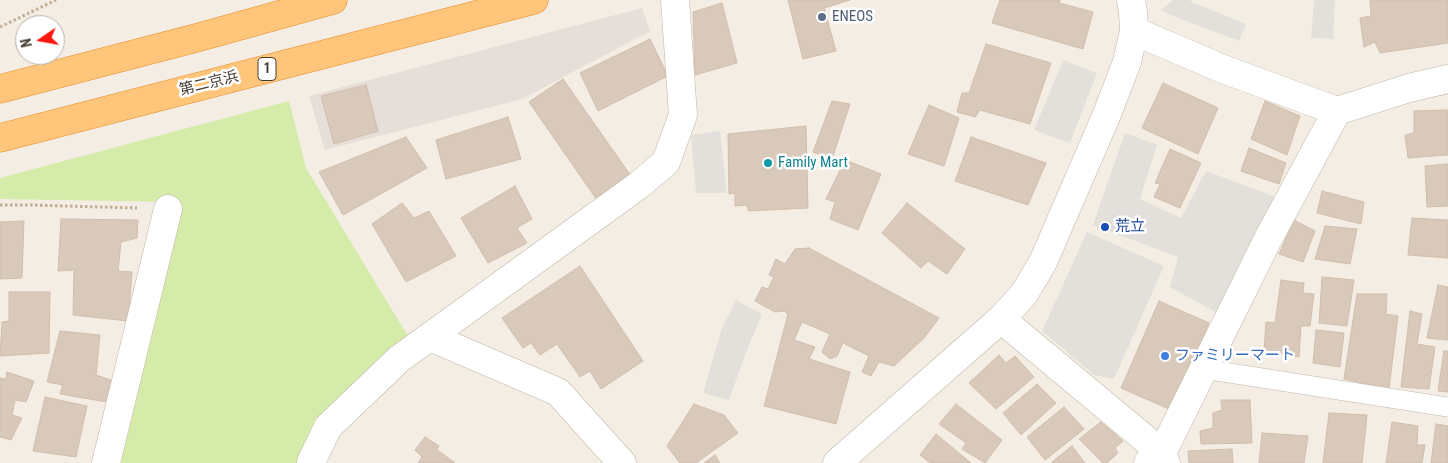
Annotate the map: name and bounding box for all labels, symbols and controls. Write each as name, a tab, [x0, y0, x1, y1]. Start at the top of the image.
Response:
place label: ENEOS	[832, 8, 873, 26]
marker: ENEOS	[816, 11, 828, 23]
north arrow	[15, 15, 65, 65]
text: N	[18, 37, 35, 49]
road number: 1	[258, 58, 276, 80]
street label: 第二京浜	[178, 68, 240, 100]
place label: Family Mart	[778, 154, 848, 172]
marker: Family Mart	[762, 157, 774, 169]
place label: 荒立	[1115, 218, 1145, 236]
marker: 荒立	[1099, 221, 1111, 233]
place label: ファミリーマート	[1175, 347, 1295, 365]
marker: ファミリーマート	[1159, 350, 1171, 362]

